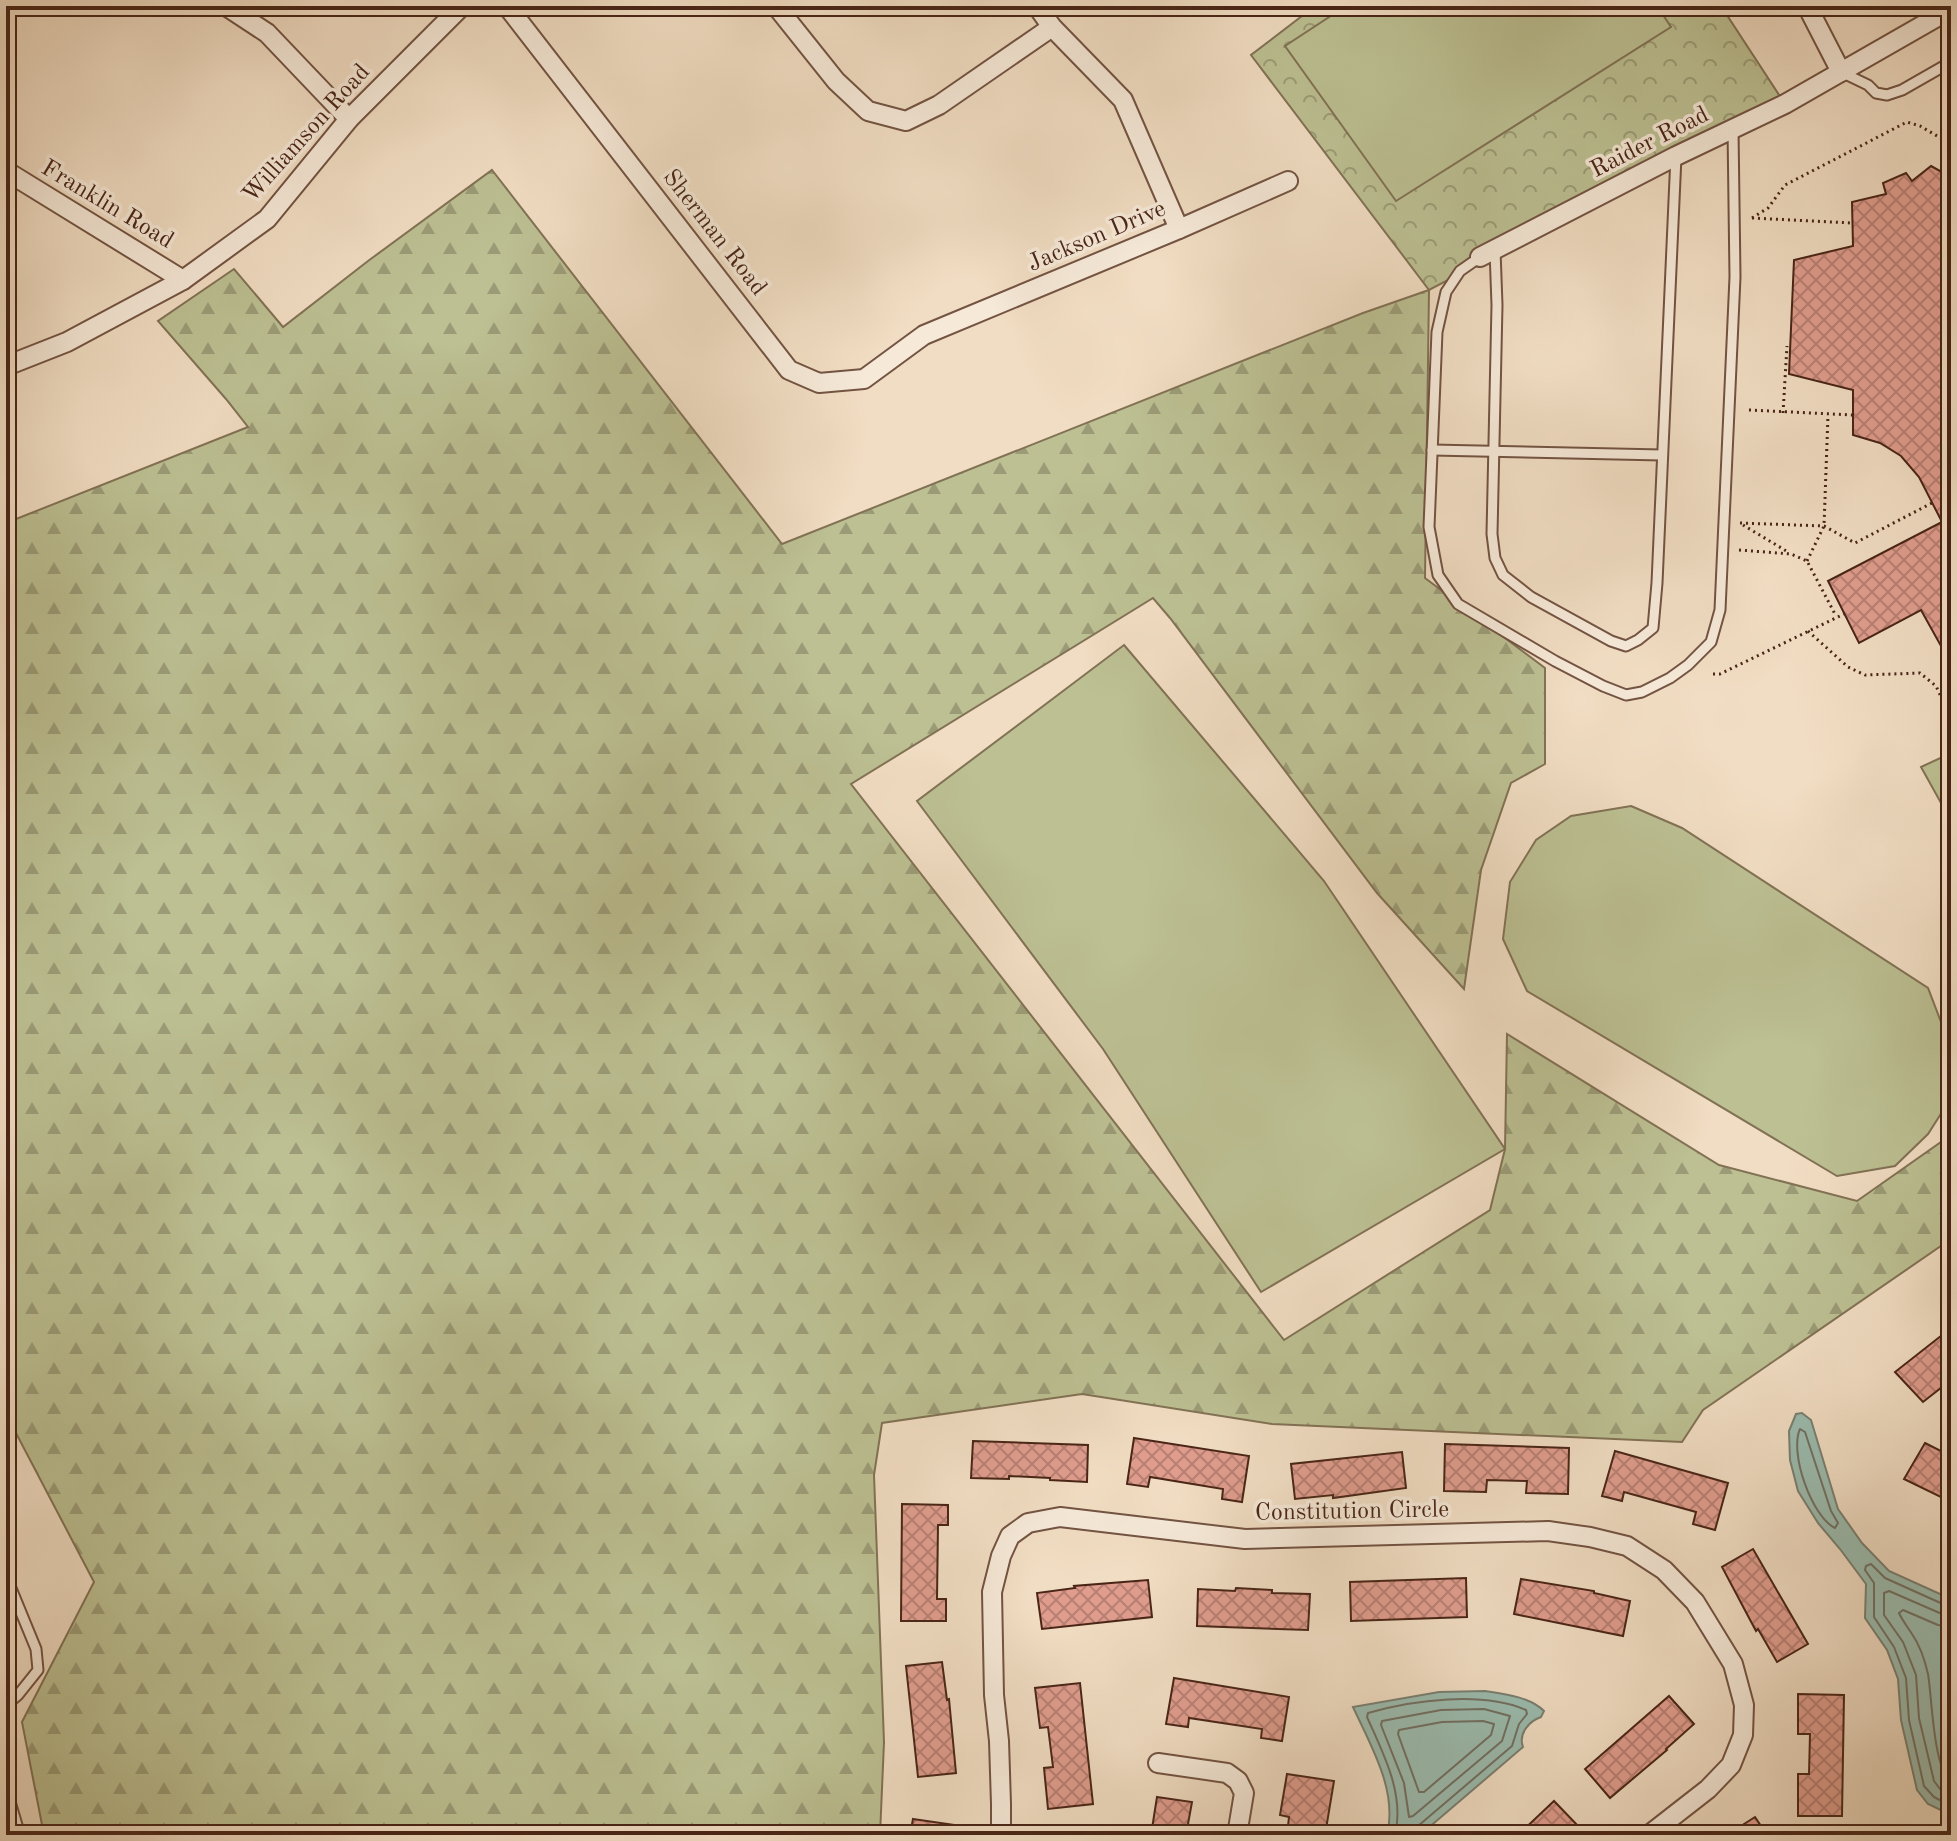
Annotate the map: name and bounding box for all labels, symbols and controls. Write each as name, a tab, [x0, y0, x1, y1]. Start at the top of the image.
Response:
street label: Williamson Road	[239, 60, 375, 208]
street label: Raider Road	[1587, 103, 1713, 183]
street label: Franklin Road	[37, 156, 177, 254]
street label: Sherman Road	[657, 165, 771, 301]
street label: Jackson Drive	[1024, 197, 1170, 277]
street label: Constitution Circle	[1255, 1498, 1449, 1526]

